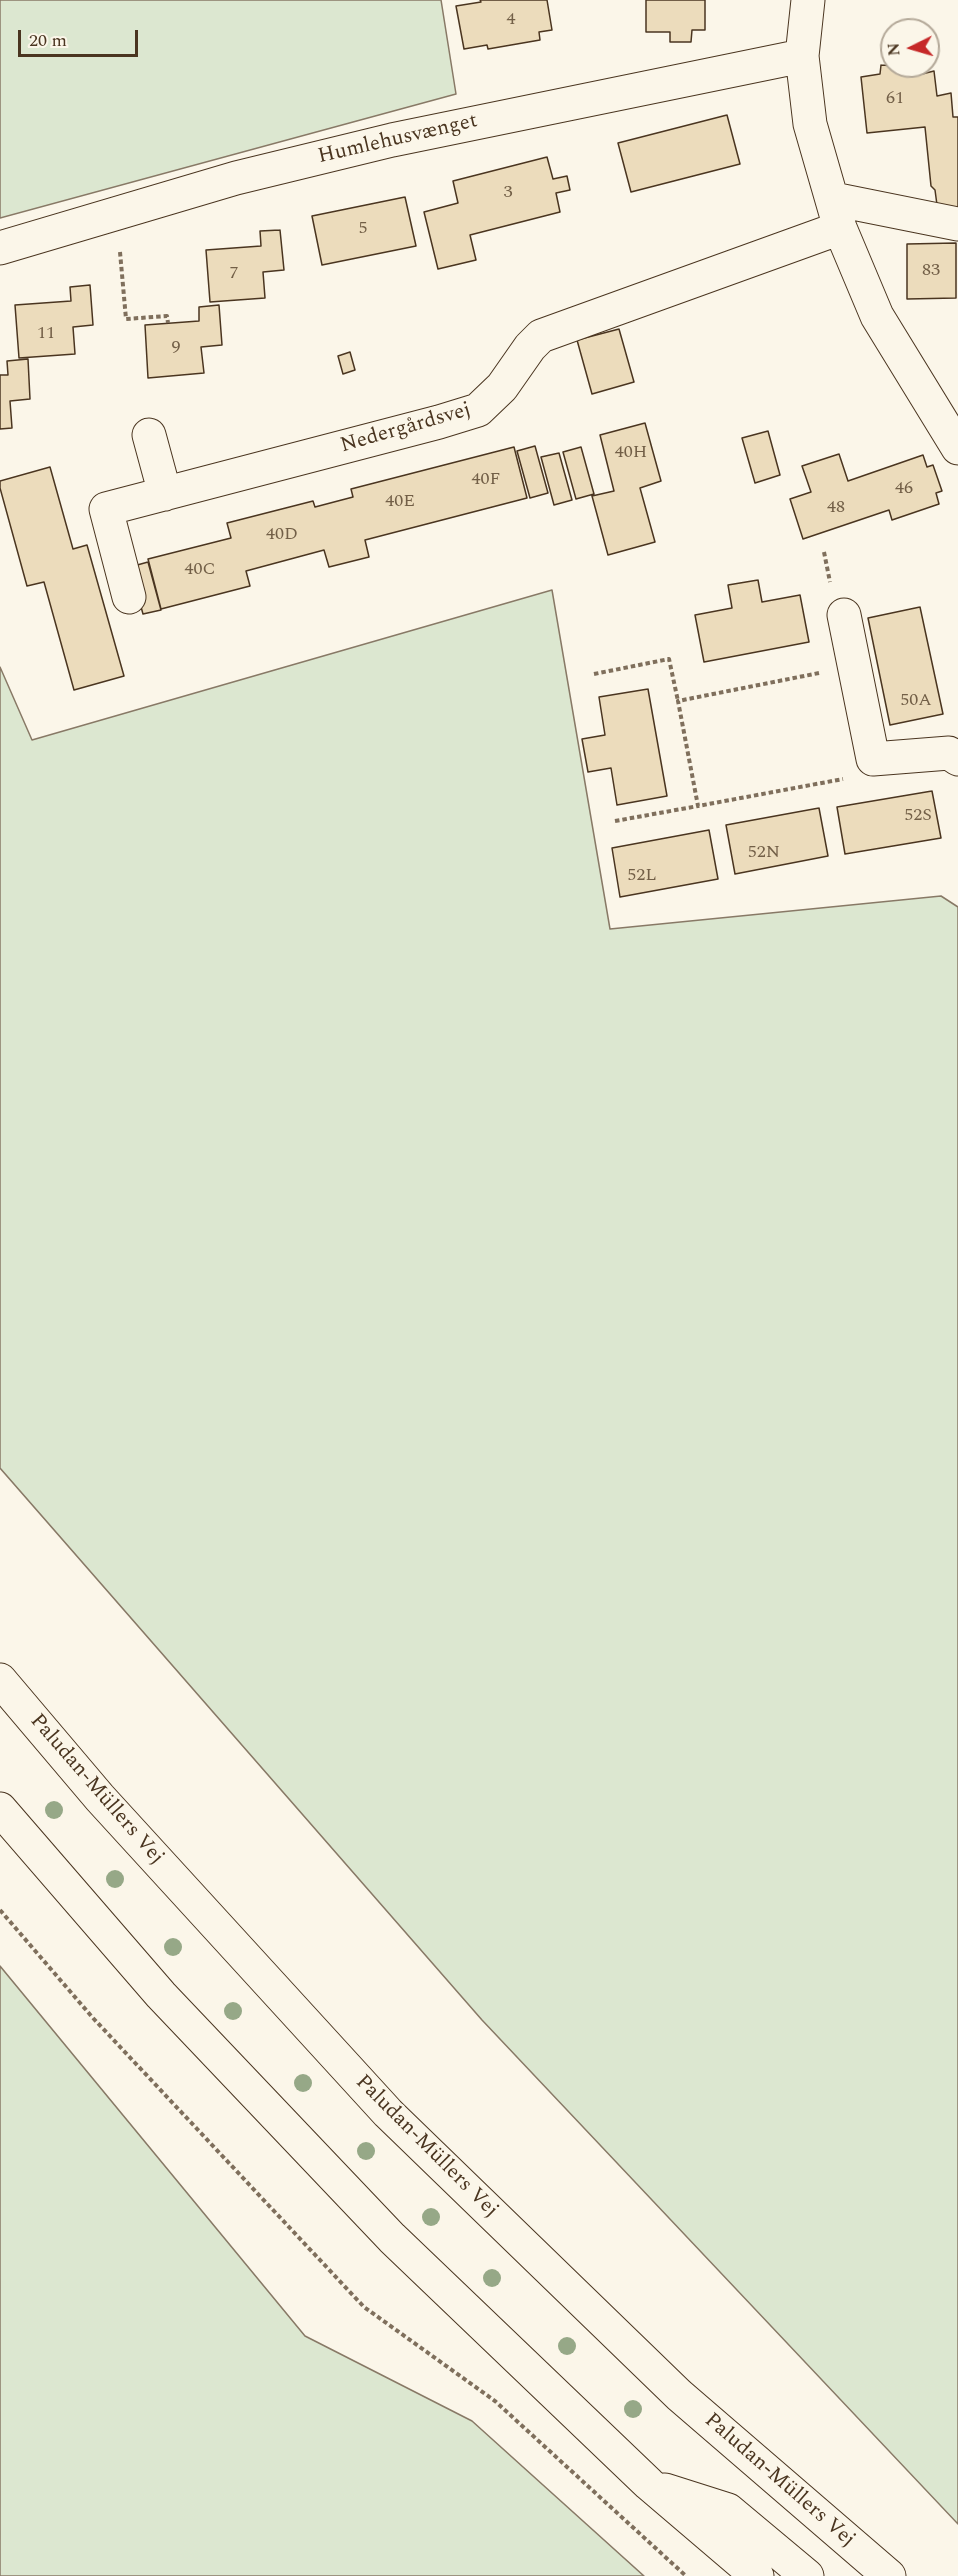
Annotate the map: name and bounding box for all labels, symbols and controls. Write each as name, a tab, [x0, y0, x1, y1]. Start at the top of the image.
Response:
house number: 4	[507, 9, 515, 31]
scale bar	[21, 18, 141, 56]
north arrow	[880, 18, 940, 78]
text: 20 m	[29, 27, 67, 54]
text: N	[882, 42, 907, 57]
house number: 61	[886, 88, 904, 110]
street label: Humlehusvænget	[316, 109, 480, 171]
house number: 3	[504, 182, 512, 204]
house number: 5	[359, 218, 367, 240]
house number: 83	[922, 260, 940, 282]
house number: 7	[230, 263, 238, 285]
house number: 11	[37, 323, 55, 345]
house number: 9	[172, 337, 180, 359]
street label: Nedergårdsvej	[338, 398, 474, 460]
house number: 40H	[615, 442, 647, 464]
house number: 40F	[471, 469, 501, 491]
house number: 46	[895, 478, 913, 500]
house number: 40E	[385, 491, 415, 513]
house number: 48	[827, 497, 845, 519]
house number: 40D	[266, 524, 298, 546]
house number: 40C	[184, 559, 216, 581]
house number: 50A	[900, 690, 932, 712]
house number: 52S	[904, 805, 932, 827]
house number: 52N	[748, 842, 780, 864]
house number: 52L	[627, 865, 657, 887]
street label: Paludan-Müllers Vej	[24, 1709, 168, 1871]
street label: Paludan-Müllers Vej	[349, 2070, 503, 2224]
street label: Paludan-Müllers Vej	[698, 2409, 860, 2553]

